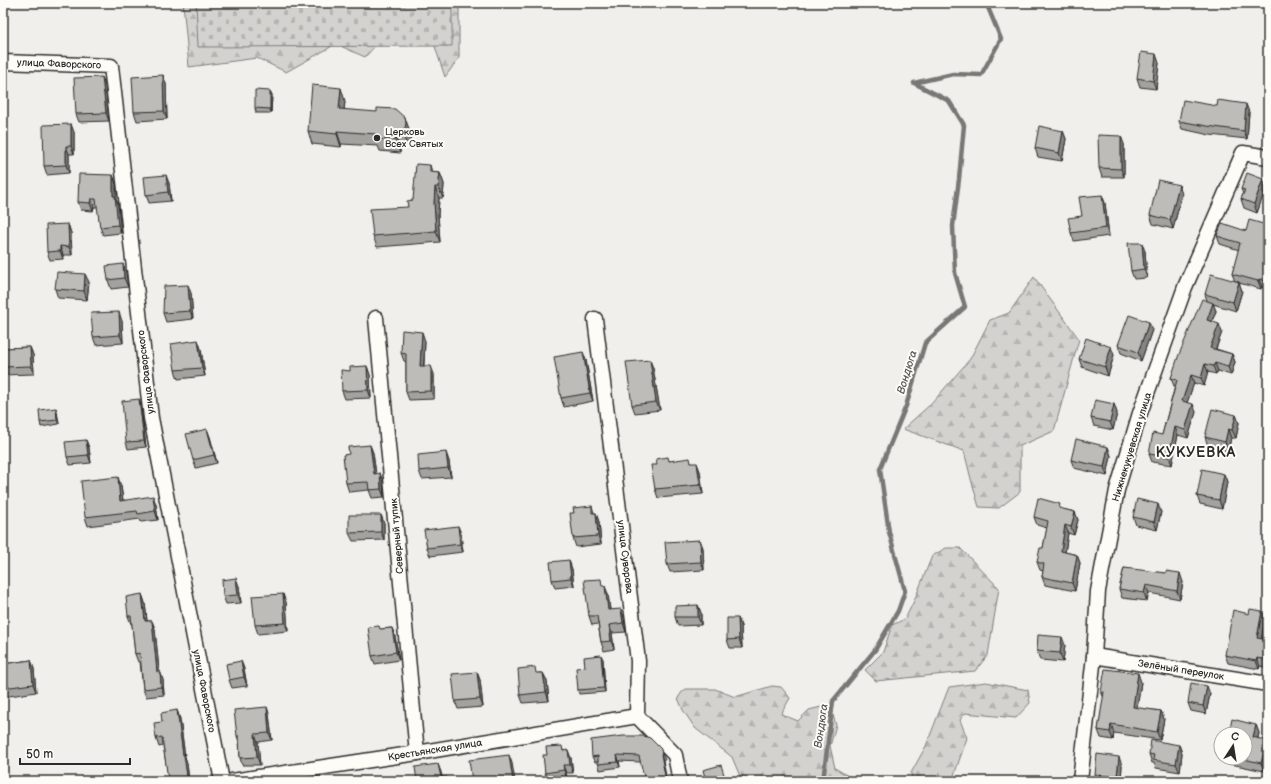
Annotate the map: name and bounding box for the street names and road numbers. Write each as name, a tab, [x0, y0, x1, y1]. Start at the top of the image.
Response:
street label: улица Фаворского	[17, 57, 101, 71]
street label: улица Фаворского	[135, 329, 157, 415]
street label: Нижнекукуевская улица	[1110, 391, 1154, 503]
street label: Северный тупик	[388, 497, 406, 574]
street label: улица Суворова	[615, 519, 635, 595]
street label: улица Фаворского	[190, 648, 218, 734]
street label: Зелёный переулок	[1137, 657, 1226, 683]
street label: Крестьянская улица	[387, 737, 483, 763]

